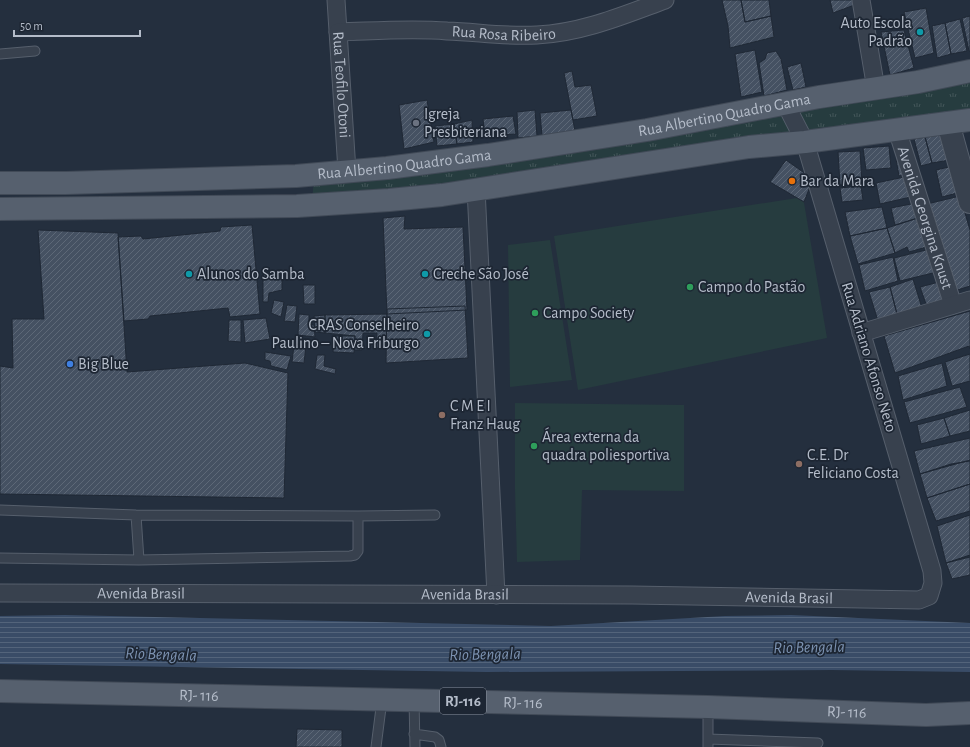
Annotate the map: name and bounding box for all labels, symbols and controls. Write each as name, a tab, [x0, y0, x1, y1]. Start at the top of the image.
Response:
scale bar	[14, 12, 140, 38]
place label: Auto Escola Padrão	[841, 15, 912, 49]
text: 50 m	[20, 20, 43, 32]
street label: Rua Rosa Ribeiro	[451, 23, 557, 43]
marker: Auto Escola Padrão	[915, 27, 925, 37]
street label: Rua Teofilo Otoni	[330, 31, 353, 139]
street label: Rua Albertino Quadro Gama	[637, 91, 812, 139]
place label: Igreja Presbiteriana	[424, 106, 507, 140]
marker: Igreja Presbiteriana	[411, 118, 421, 128]
street label: Avenida Georgina Knust	[895, 144, 955, 291]
street label: Rua Albertino Quadro Gama	[317, 147, 492, 182]
place label: Bar da Mara	[800, 173, 874, 189]
marker: Bar da Mara	[787, 176, 797, 186]
place label: Alunos do Samba	[197, 266, 305, 282]
place label: Creche São José	[433, 266, 529, 282]
marker: Alunos do Samba	[184, 269, 194, 279]
marker: Creche São José	[420, 269, 430, 279]
place label: Campo do Pastão	[698, 279, 805, 295]
street label: Rua Adriano Afonso Neto	[839, 280, 899, 434]
marker: Campo do Pastão	[685, 282, 695, 292]
place label: Campo Society	[543, 305, 635, 322]
marker: Campo Society	[530, 308, 540, 318]
place label: CRAS Conselheiro Paulino – Nova Friburgo	[271, 317, 419, 351]
marker: CRAS Conselheiro Paulino – Nova Friburgo	[422, 329, 432, 339]
place label: Big Blue	[78, 356, 129, 372]
marker: Big Blue	[65, 359, 75, 369]
place label: C M E I Franz Haug	[450, 398, 520, 432]
marker: C M E I Franz Haug	[437, 410, 447, 420]
place label: Área externa da quadra poliesportiva	[542, 427, 670, 463]
marker: Área externa da quadra poliesportiva	[529, 441, 539, 451]
place label: C.E. Dr Feliciano Costa	[807, 447, 899, 481]
marker: C.E. Dr Feliciano Costa	[794, 459, 804, 469]
street label: Avenida Brasil	[97, 585, 185, 602]
street label: Avenida Brasil	[421, 586, 509, 603]
street label: Avenida Brasil	[745, 589, 833, 606]
water label: Rio Bengala	[773, 638, 845, 656]
water label: Rio Bengala	[125, 644, 197, 664]
water label: Rio Bengala	[449, 645, 521, 663]
street label: RJ- 116	[179, 687, 219, 704]
road number: RJ-116	[440, 688, 486, 714]
street label: RJ- 116	[503, 694, 543, 711]
street label: RJ- 116	[827, 703, 867, 721]

